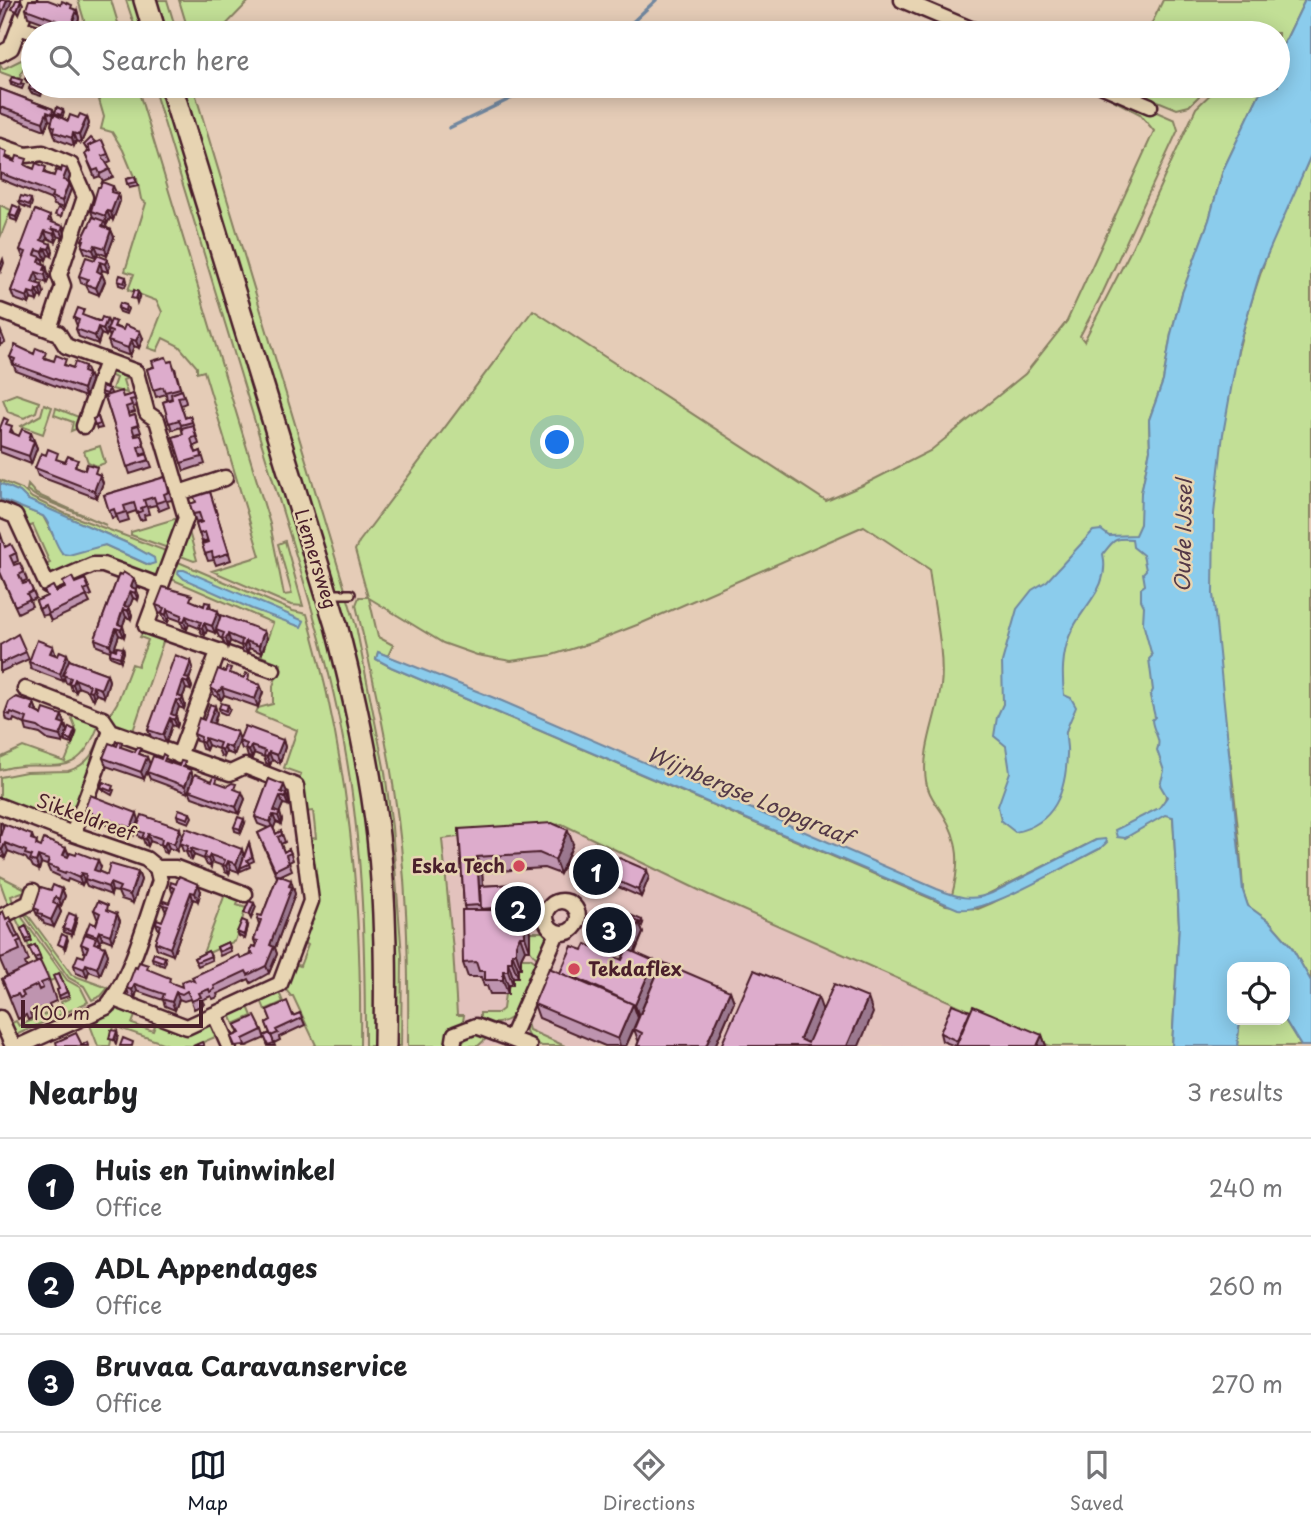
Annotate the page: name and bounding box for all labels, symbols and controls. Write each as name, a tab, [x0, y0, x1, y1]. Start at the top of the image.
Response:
search box	[21, 21, 1290, 98]
text: Search here	[101, 40, 250, 79]
icon: search	[45, 41, 83, 79]
your location	[540, 425, 574, 459]
water label: Oude IJssel	[1165, 476, 1199, 593]
street label: Liemersweg	[288, 505, 345, 612]
water label: Wijnbergse Loopgraaf	[642, 736, 862, 854]
street label: Sikkeldreef	[33, 785, 141, 847]
pin: 1	[573, 846, 619, 898]
place label: Eska Tech	[412, 851, 505, 879]
marker: Eska Tech	[511, 858, 527, 874]
pin: 2	[495, 883, 541, 935]
pin: 3	[586, 904, 632, 956]
place label: Tekdaflex	[588, 954, 682, 982]
marker: Tekdaflex	[566, 961, 582, 977]
map controls	[1227, 962, 1290, 1025]
button: locate	[1227, 962, 1290, 1025]
scale bar	[21, 997, 203, 1029]
text: 100 m	[32, 998, 90, 1026]
text: Nearby	[28, 1069, 138, 1114]
text: 3 results	[1187, 1074, 1283, 1109]
text: Huis en Tuinwinkel	[95, 1150, 335, 1189]
text: 1	[46, 1170, 57, 1205]
text: 240 m	[1209, 1170, 1283, 1205]
text: Office	[95, 1189, 162, 1224]
text: ADL Appendages	[95, 1248, 318, 1287]
text: 2	[43, 1268, 59, 1303]
text: 260 m	[1208, 1268, 1283, 1303]
text: Office	[95, 1287, 162, 1322]
text: Bruvaa Caravanservice	[95, 1346, 407, 1385]
text: 3	[43, 1366, 59, 1401]
text: 270 m	[1211, 1366, 1283, 1401]
text: Office	[95, 1385, 162, 1420]
tab: Map	[187, 1446, 228, 1516]
tab: Directions	[603, 1446, 695, 1516]
tab: Saved	[1070, 1446, 1124, 1516]

